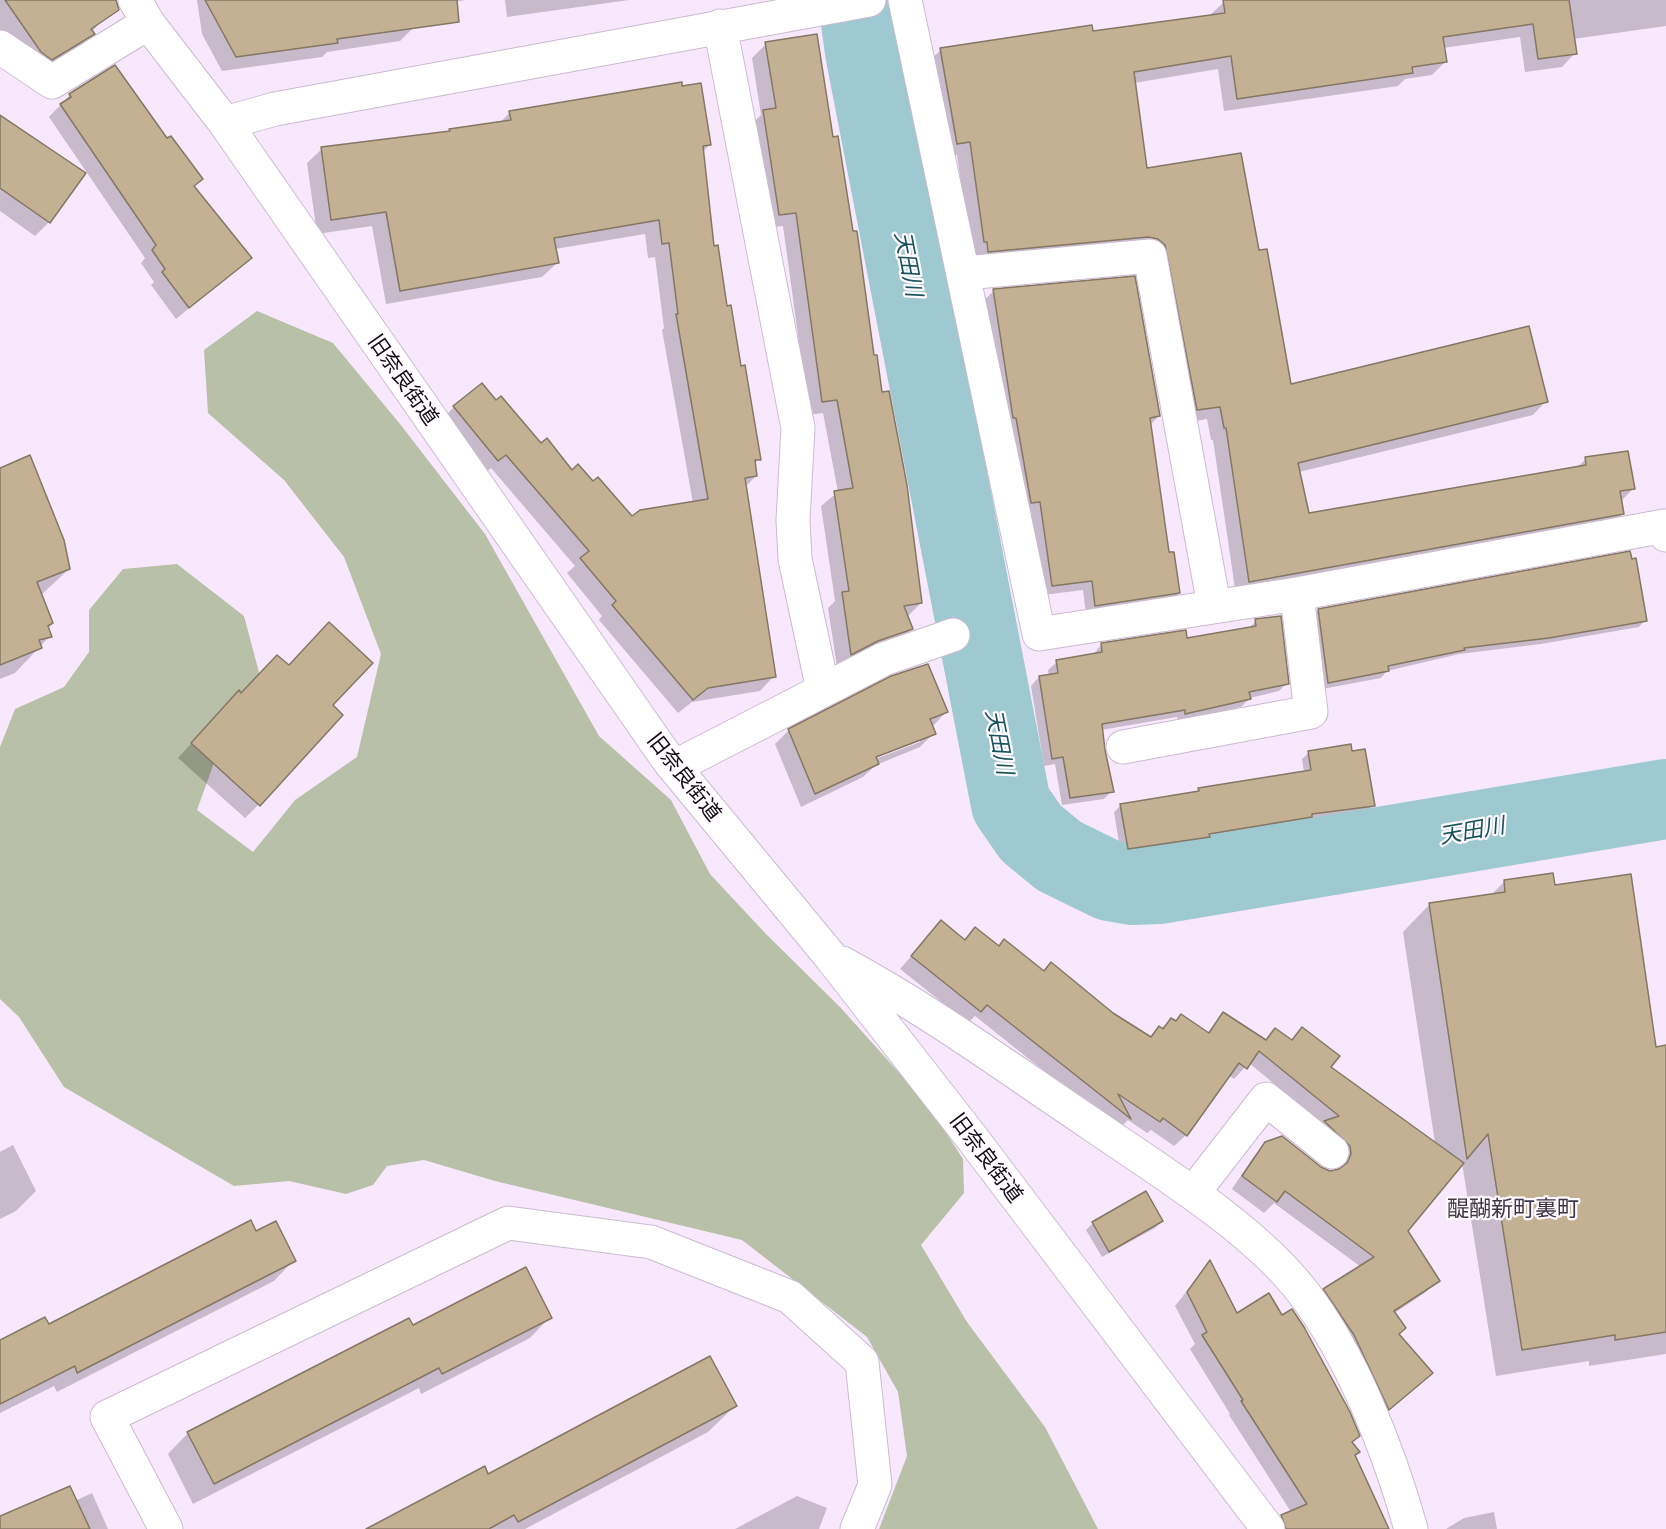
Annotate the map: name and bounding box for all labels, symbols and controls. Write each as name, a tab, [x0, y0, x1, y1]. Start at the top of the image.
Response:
water label: 天田川	[889, 229, 927, 299]
street label: 旧奈良街道	[363, 330, 443, 430]
water label: 天田川	[980, 707, 1018, 777]
street label: 旧奈良街道	[642, 728, 726, 826]
water label: 天田川	[1437, 812, 1507, 850]
street label: 旧奈良街道	[944, 1108, 1028, 1208]
district label: 醍醐新町裏町	[1447, 1196, 1579, 1222]

